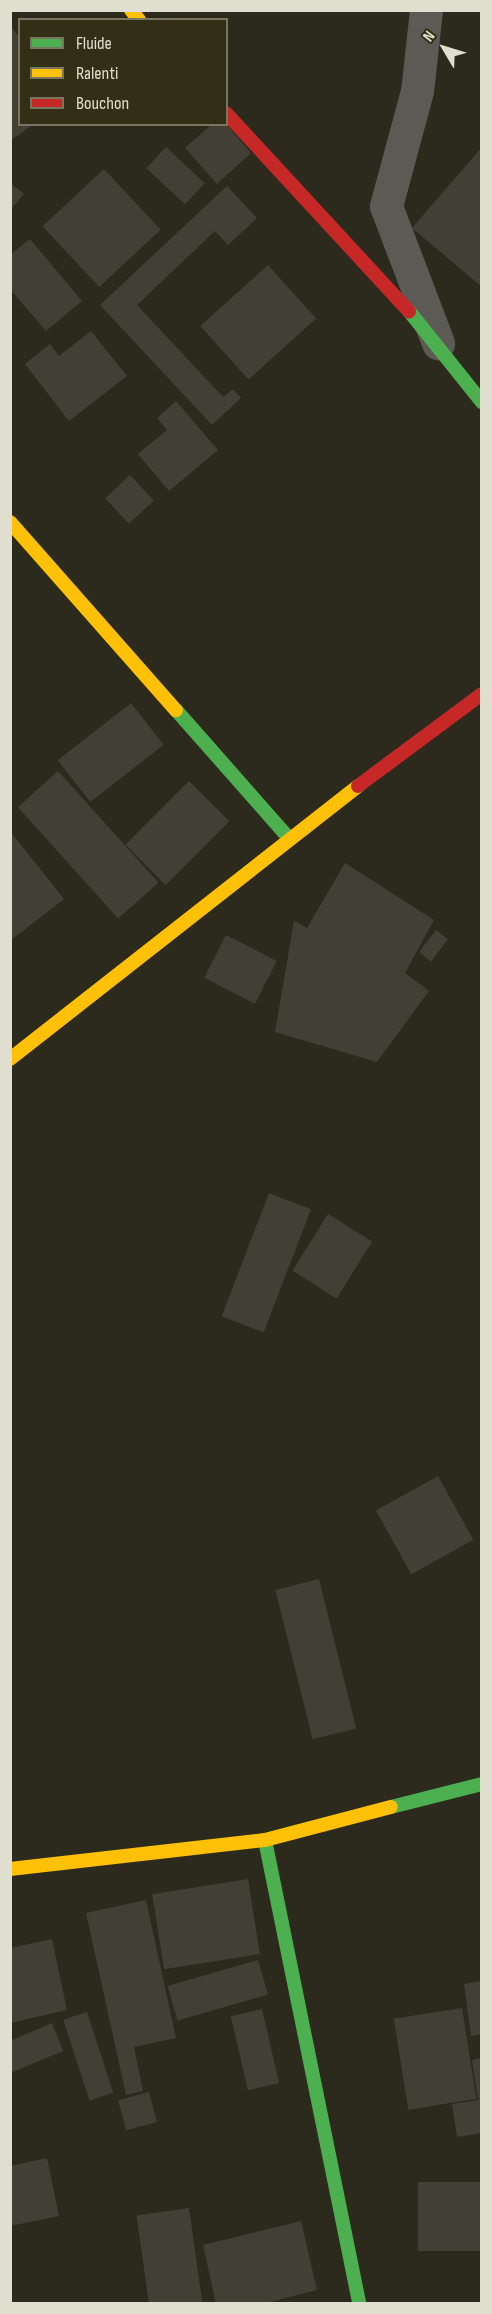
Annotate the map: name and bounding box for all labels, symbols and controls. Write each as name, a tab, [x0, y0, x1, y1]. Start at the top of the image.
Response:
legend	[18, 18, 228, 126]
north arrow	[414, 18, 474, 78]
text: N	[419, 27, 440, 46]
text: Fluide	[76, 33, 112, 54]
text: Ralenti	[76, 63, 118, 84]
text: Bouchon	[76, 93, 129, 114]

